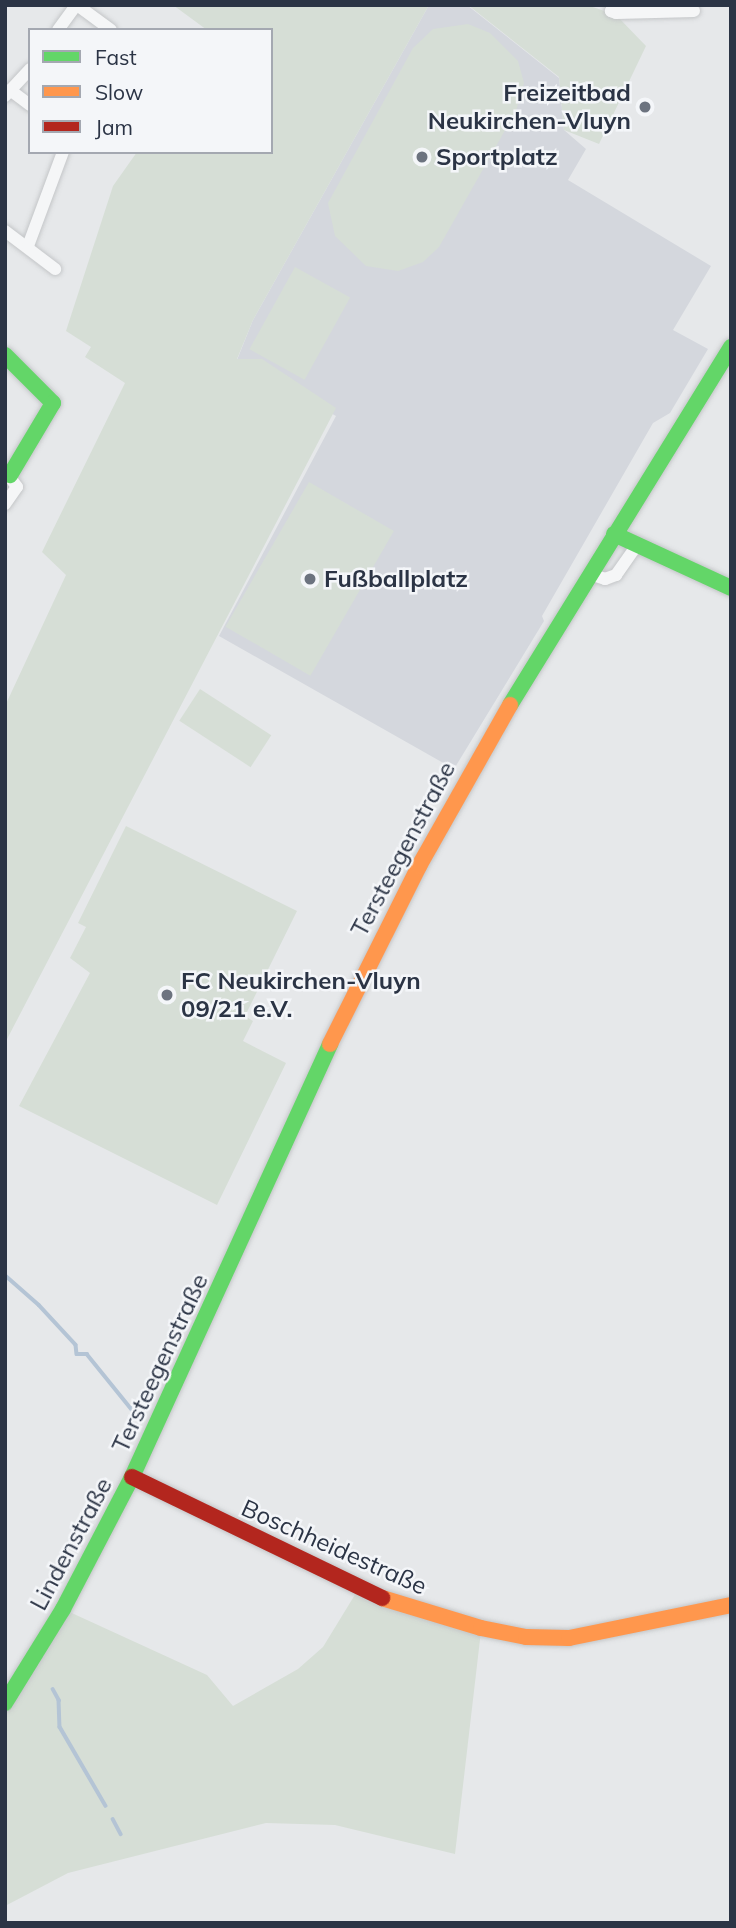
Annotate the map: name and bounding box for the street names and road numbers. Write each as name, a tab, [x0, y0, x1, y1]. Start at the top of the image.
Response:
street label: Tersteegenstraße	[345, 757, 461, 941]
street label: Tersteegenstraße	[106, 1269, 214, 1457]
street label: Lindenstraße	[24, 1473, 118, 1615]
street label: Boschheidestraße	[237, 1493, 431, 1601]

